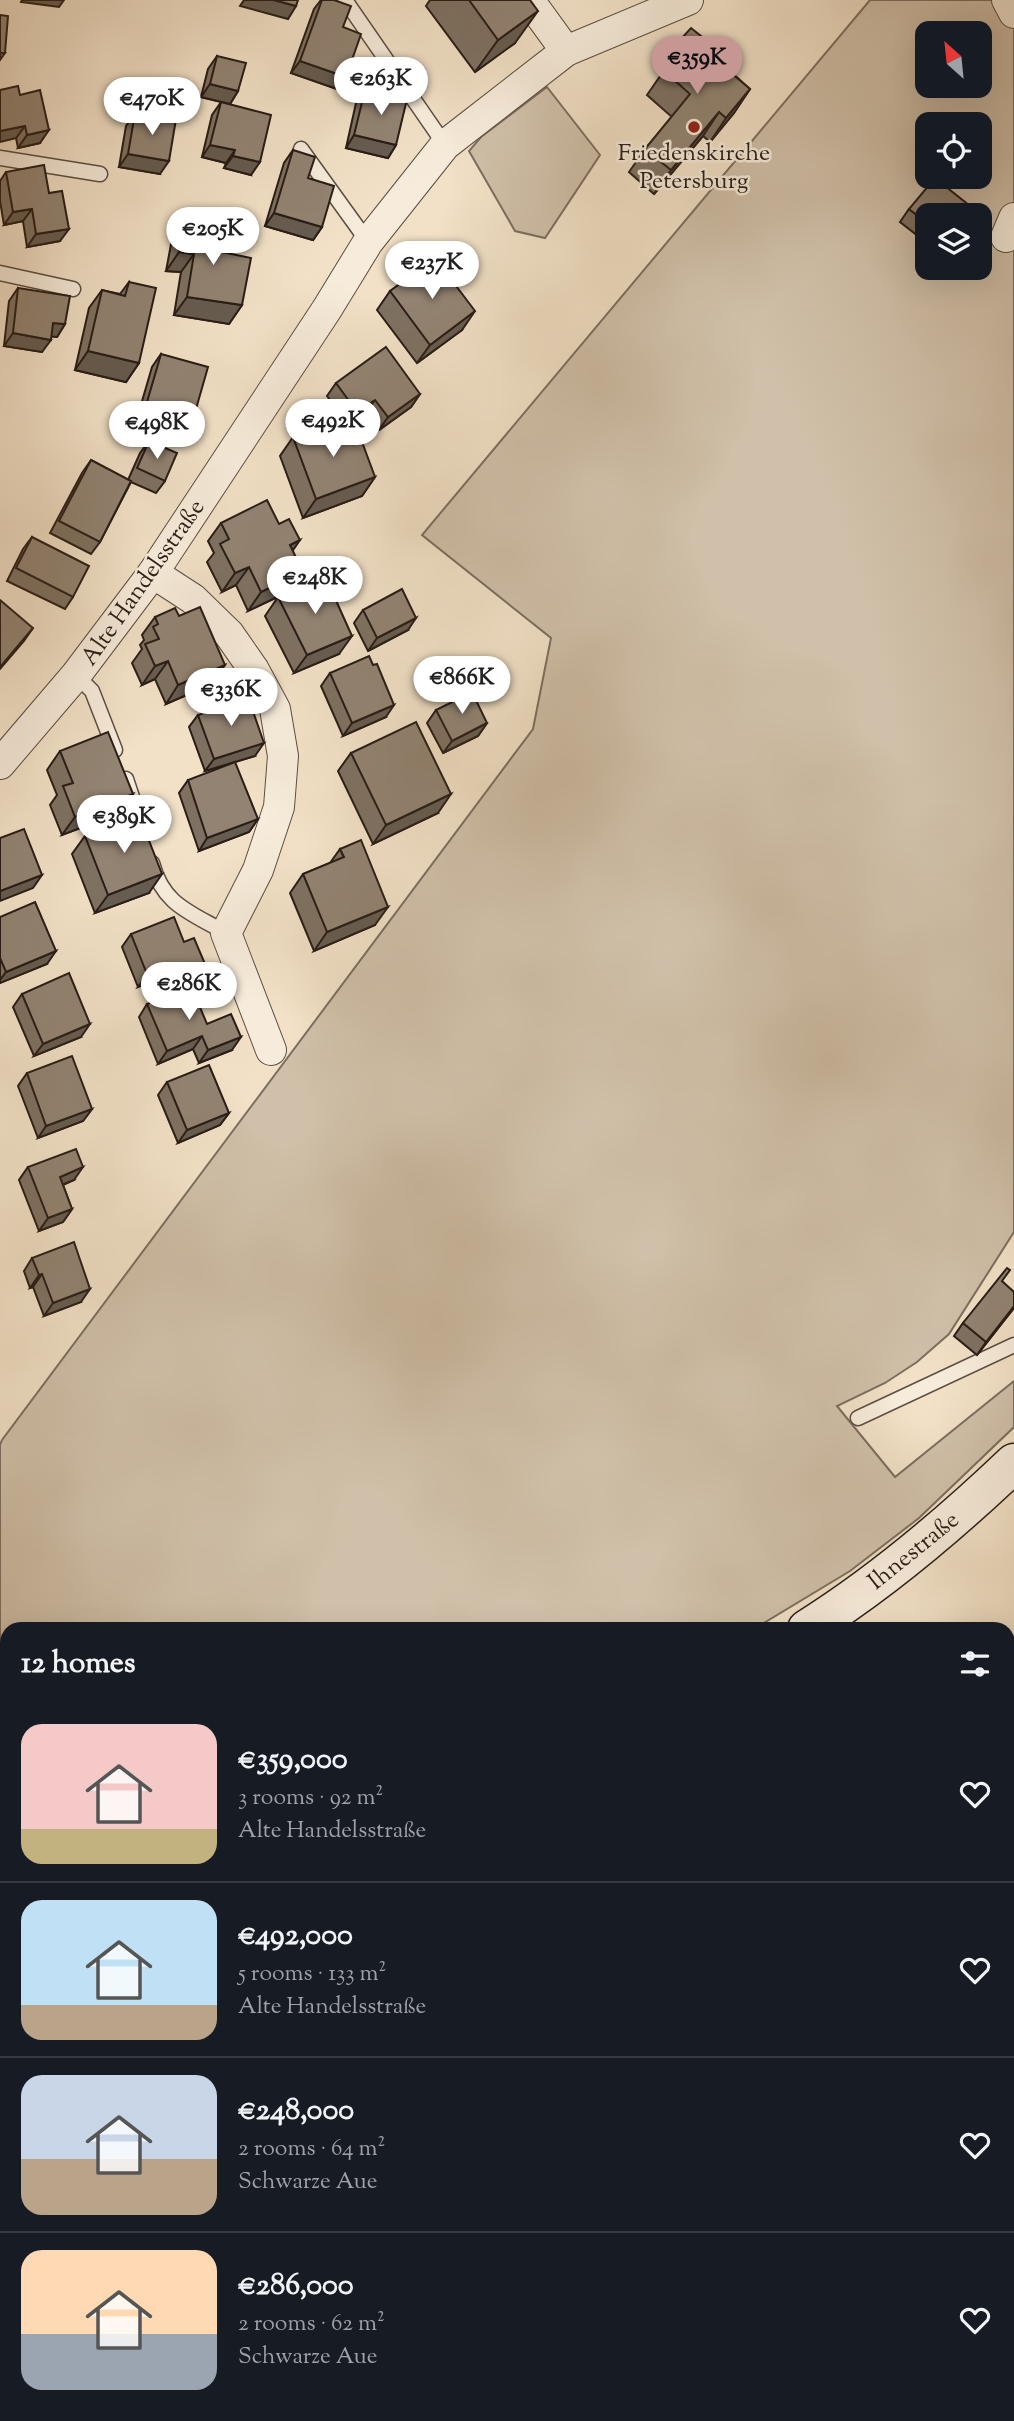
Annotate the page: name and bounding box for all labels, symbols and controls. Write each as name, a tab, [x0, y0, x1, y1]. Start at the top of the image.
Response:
north arrow	[915, 21, 992, 98]
map controls	[915, 21, 992, 280]
pin: €359K	[648, 36, 746, 96]
text: €359K	[667, 42, 727, 75]
pin: €263K	[332, 58, 430, 117]
text: €263K	[350, 63, 412, 96]
pin: €470K	[103, 78, 201, 137]
text: €470K	[120, 83, 184, 116]
button: locate	[915, 112, 992, 189]
marker: Friedenskirche Petersburg	[686, 119, 702, 135]
place label: Friedenskirche Petersburg	[618, 137, 770, 199]
button: layers	[915, 203, 992, 280]
pin: €205K	[164, 208, 262, 267]
text: €205K	[182, 213, 244, 246]
pin: €237K	[383, 242, 481, 301]
text: €237K	[401, 247, 463, 280]
pin: €492K	[284, 400, 382, 459]
pin: €498K	[108, 402, 206, 461]
text: €492K	[301, 405, 365, 438]
text: €498K	[125, 407, 189, 440]
street label: Alte Handelsstraße	[73, 493, 214, 673]
pin: €248K	[266, 556, 364, 616]
text: €248K	[283, 562, 347, 595]
pin: €866K	[413, 656, 511, 716]
text: €866K	[429, 662, 495, 695]
pin: €336K	[182, 668, 280, 728]
text: €336K	[201, 674, 261, 707]
pin: €389K	[75, 796, 173, 855]
text: €389K	[93, 801, 155, 834]
pin: €286K	[140, 962, 238, 1022]
text: €286K	[157, 968, 221, 1001]
street label: Ihnestraße	[861, 1504, 967, 1599]
text: 12 homes	[21, 1643, 136, 1686]
icon: filters	[956, 1645, 994, 1683]
text: €359,000	[238, 1739, 348, 1782]
icon: home	[77, 1752, 161, 1836]
icon: heart	[956, 1775, 994, 1813]
text: 3 rooms · 92 m²	[238, 1782, 383, 1815]
text: Alte Handelsstraße	[238, 1815, 426, 1848]
text: €492,000	[238, 1915, 353, 1958]
icon: home	[77, 1928, 161, 2012]
icon: heart	[956, 1951, 994, 1989]
text: 5 rooms · 133 m²	[238, 1958, 386, 1991]
text: Alte Handelsstraße	[238, 1991, 426, 2024]
text: €248,000	[238, 2090, 354, 2133]
icon: home	[77, 2103, 161, 2187]
icon: heart	[956, 2126, 994, 2164]
text: 2 rooms · 64 m²	[238, 2133, 385, 2166]
text: Schwarze Aue	[238, 2166, 378, 2199]
text: €286,000	[238, 2265, 354, 2308]
icon: home	[77, 2278, 161, 2362]
icon: heart	[956, 2301, 994, 2339]
text: 2 rooms · 62 m²	[238, 2308, 385, 2341]
text: Schwarze Aue	[238, 2341, 378, 2374]

